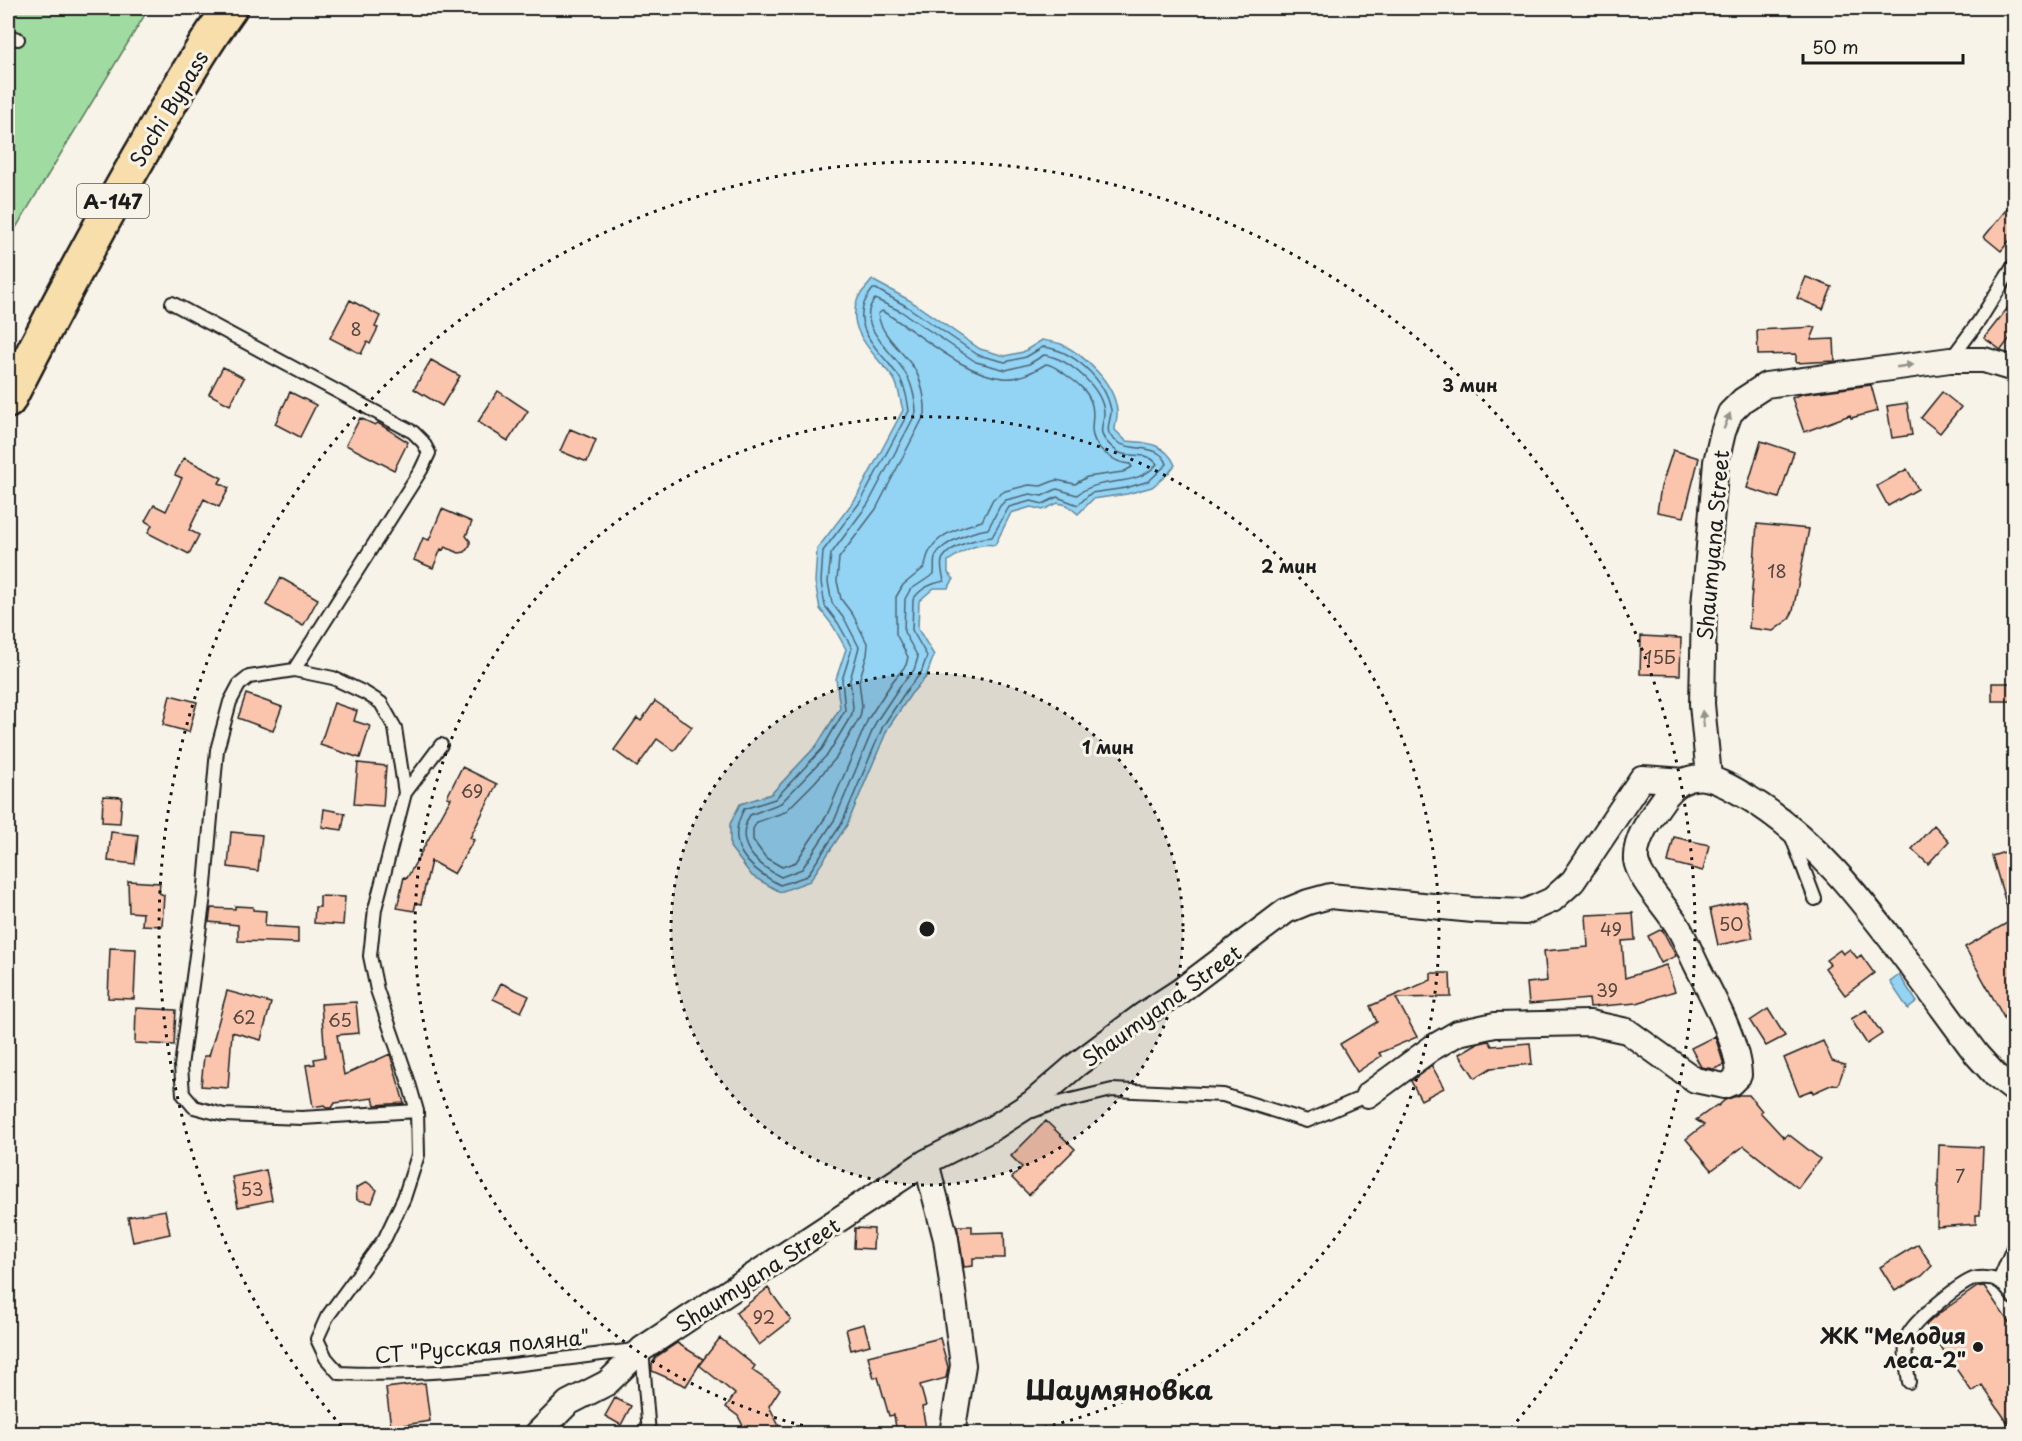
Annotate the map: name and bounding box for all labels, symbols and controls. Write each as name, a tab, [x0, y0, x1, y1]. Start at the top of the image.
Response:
scale bar	[1803, 27, 1964, 65]
text: 50 m	[1812, 33, 1859, 60]
street label: Sochi Bypass	[121, 44, 215, 172]
road number: А-147	[77, 184, 149, 218]
house number: 8	[350, 315, 362, 342]
one-way arrow	[1896, 362, 1915, 371]
text: 3 мин	[1442, 371, 1498, 398]
one-way arrow	[1722, 412, 1732, 430]
street label: Shaumyana Street	[1688, 449, 1736, 641]
text: 2 мин	[1261, 552, 1317, 579]
house number: 18	[1767, 557, 1787, 584]
house number: 15Б	[1644, 643, 1676, 670]
one-way arrow	[1698, 710, 1708, 729]
text: 1 мин	[1082, 733, 1134, 760]
house number: 69	[461, 777, 483, 804]
house number: 50	[1719, 910, 1743, 937]
house number: 49	[1600, 915, 1622, 942]
centre of rings	[917, 919, 937, 939]
street label: Shaumyana Street	[1074, 936, 1248, 1074]
house number: 39	[1596, 976, 1618, 1003]
house number: 62	[232, 1003, 256, 1030]
house number: 65	[328, 1006, 352, 1033]
house number: 7	[1955, 1162, 1965, 1189]
house number: 53	[240, 1175, 264, 1202]
street label: Shaumyana Street	[668, 1209, 846, 1339]
house number: 92	[753, 1303, 775, 1330]
place label: ЖК "Мелодия леса-2"	[1819, 1319, 1966, 1375]
street label: СТ "Русская поляна"	[373, 1320, 591, 1370]
marker: ЖК "Мелодия леса-2"	[1971, 1340, 1985, 1354]
district label: Шаумяновка	[1025, 1368, 1214, 1409]

